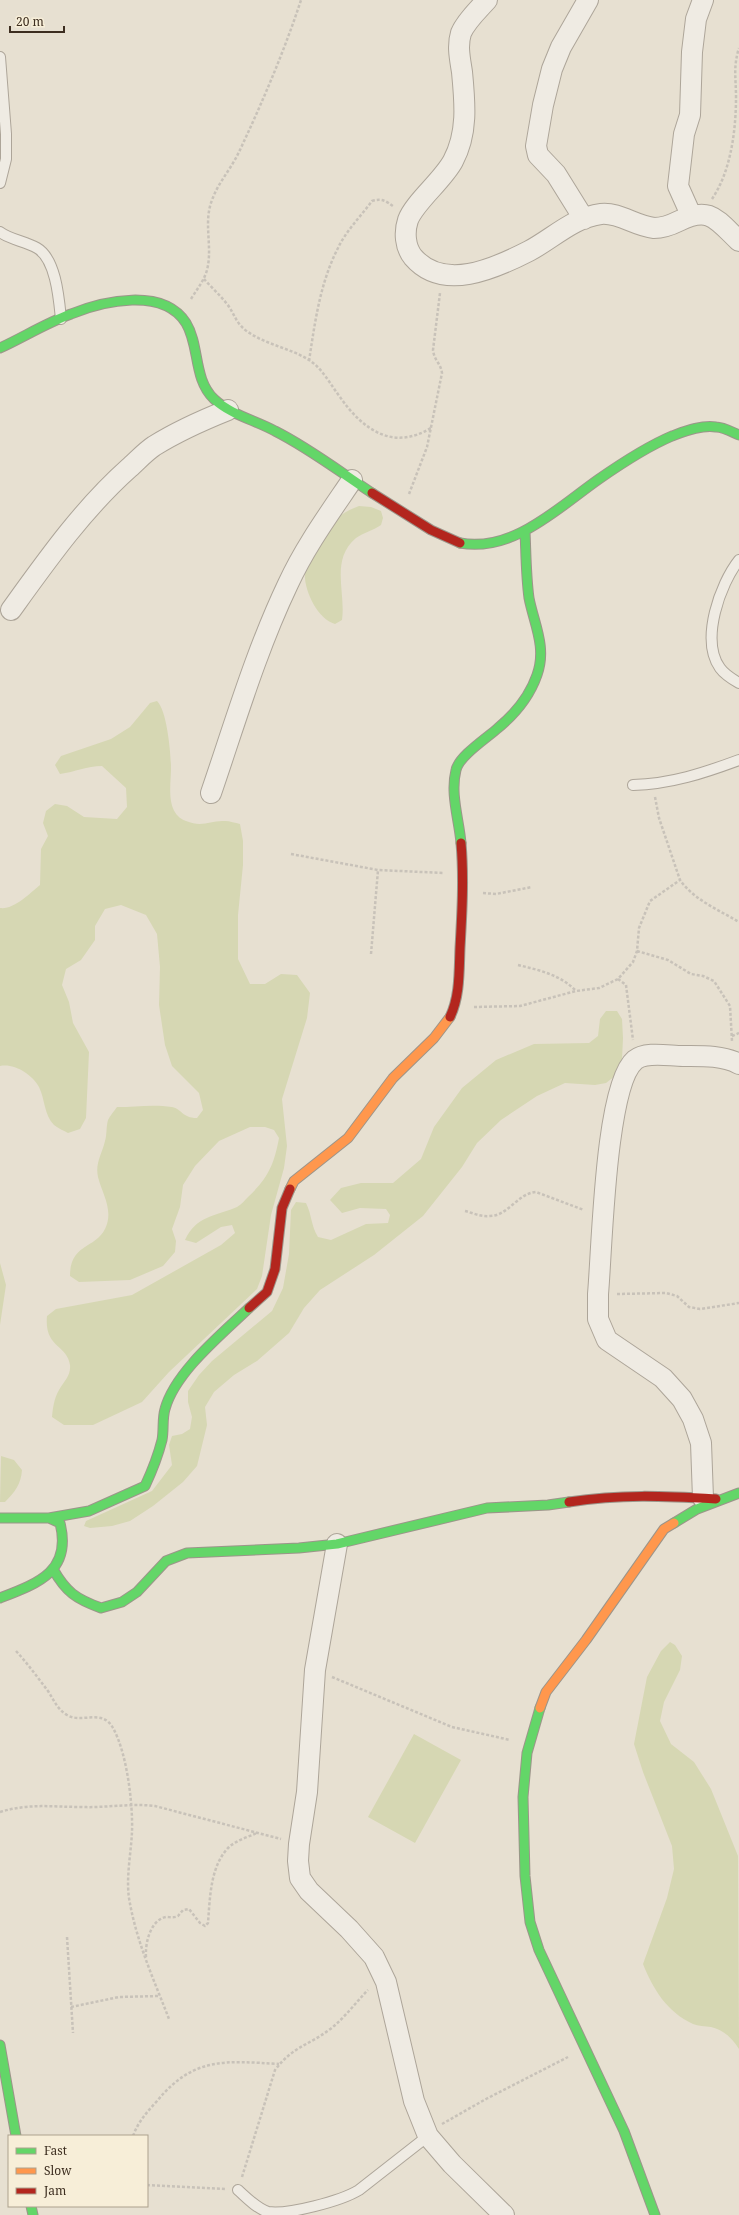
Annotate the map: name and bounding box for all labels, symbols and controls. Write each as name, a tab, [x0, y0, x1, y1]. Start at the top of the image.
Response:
scale bar	[10, 8, 64, 34]
text: 20 m	[16, 13, 44, 30]
legend	[8, 2135, 148, 2207]
text: Fast	[44, 2142, 67, 2159]
text: Slow	[44, 2162, 72, 2179]
text: Jam	[43, 2182, 66, 2199]

